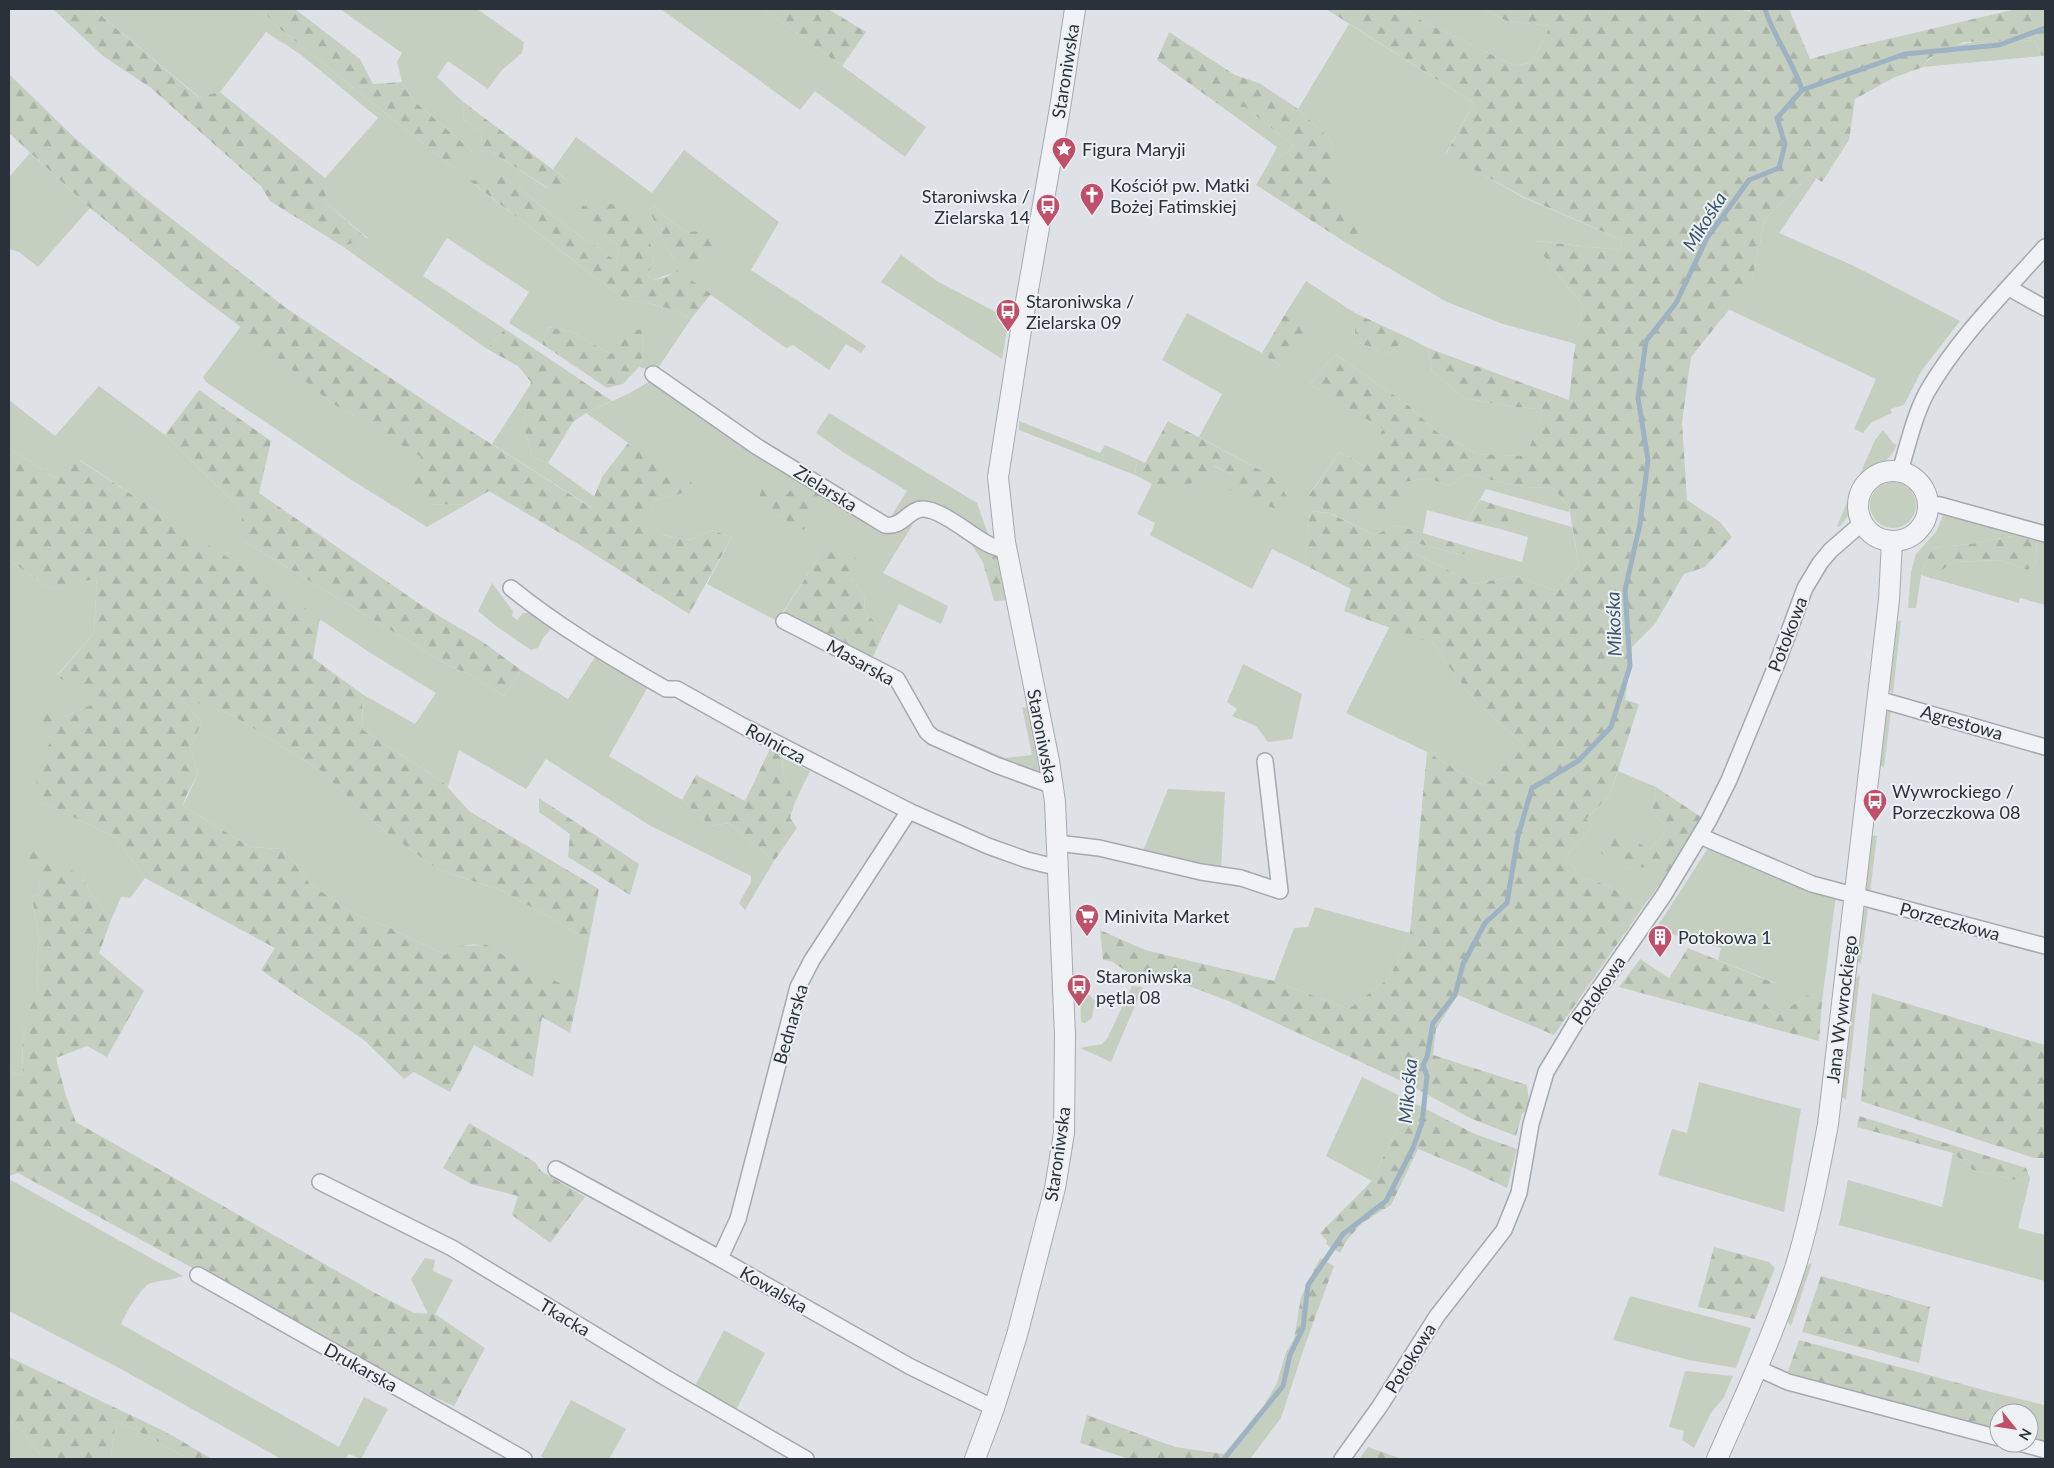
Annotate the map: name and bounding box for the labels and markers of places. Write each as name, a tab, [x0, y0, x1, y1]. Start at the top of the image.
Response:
place icon: Figura Maryji	[1051, 136, 1077, 170]
place label: Figura Maryji	[1082, 138, 1186, 160]
place label: Kościół pw. Matki Bożej Fatimskiej	[1110, 174, 1250, 217]
church icon: Kościół pw. Matki Bożej Fatimskiej	[1079, 182, 1105, 216]
place label: Staroniwska / Zielarska 14	[922, 185, 1030, 228]
bus stop icon: Staroniwska / Zielarska 14	[1035, 193, 1061, 227]
place label: Staroniwska / Zielarska 09	[1026, 290, 1134, 333]
bus stop icon: Staroniwska / Zielarska 09	[995, 298, 1021, 332]
place label: Wywrockiego / Porzeczkowa 08	[1892, 780, 2020, 823]
bus stop icon: Wywrockiego / Porzeczkowa 08	[1862, 788, 1888, 822]
supermarket icon: Minivita Market	[1074, 903, 1100, 937]
place label: Minivita Market	[1104, 905, 1230, 927]
building icon: Potokowa 1	[1647, 924, 1673, 958]
place label: Potokowa 1	[1678, 926, 1772, 948]
place label: Staroniwska pętla 08	[1096, 965, 1191, 1008]
bus stop icon: Staroniwska pętla 08	[1066, 973, 1092, 1007]

